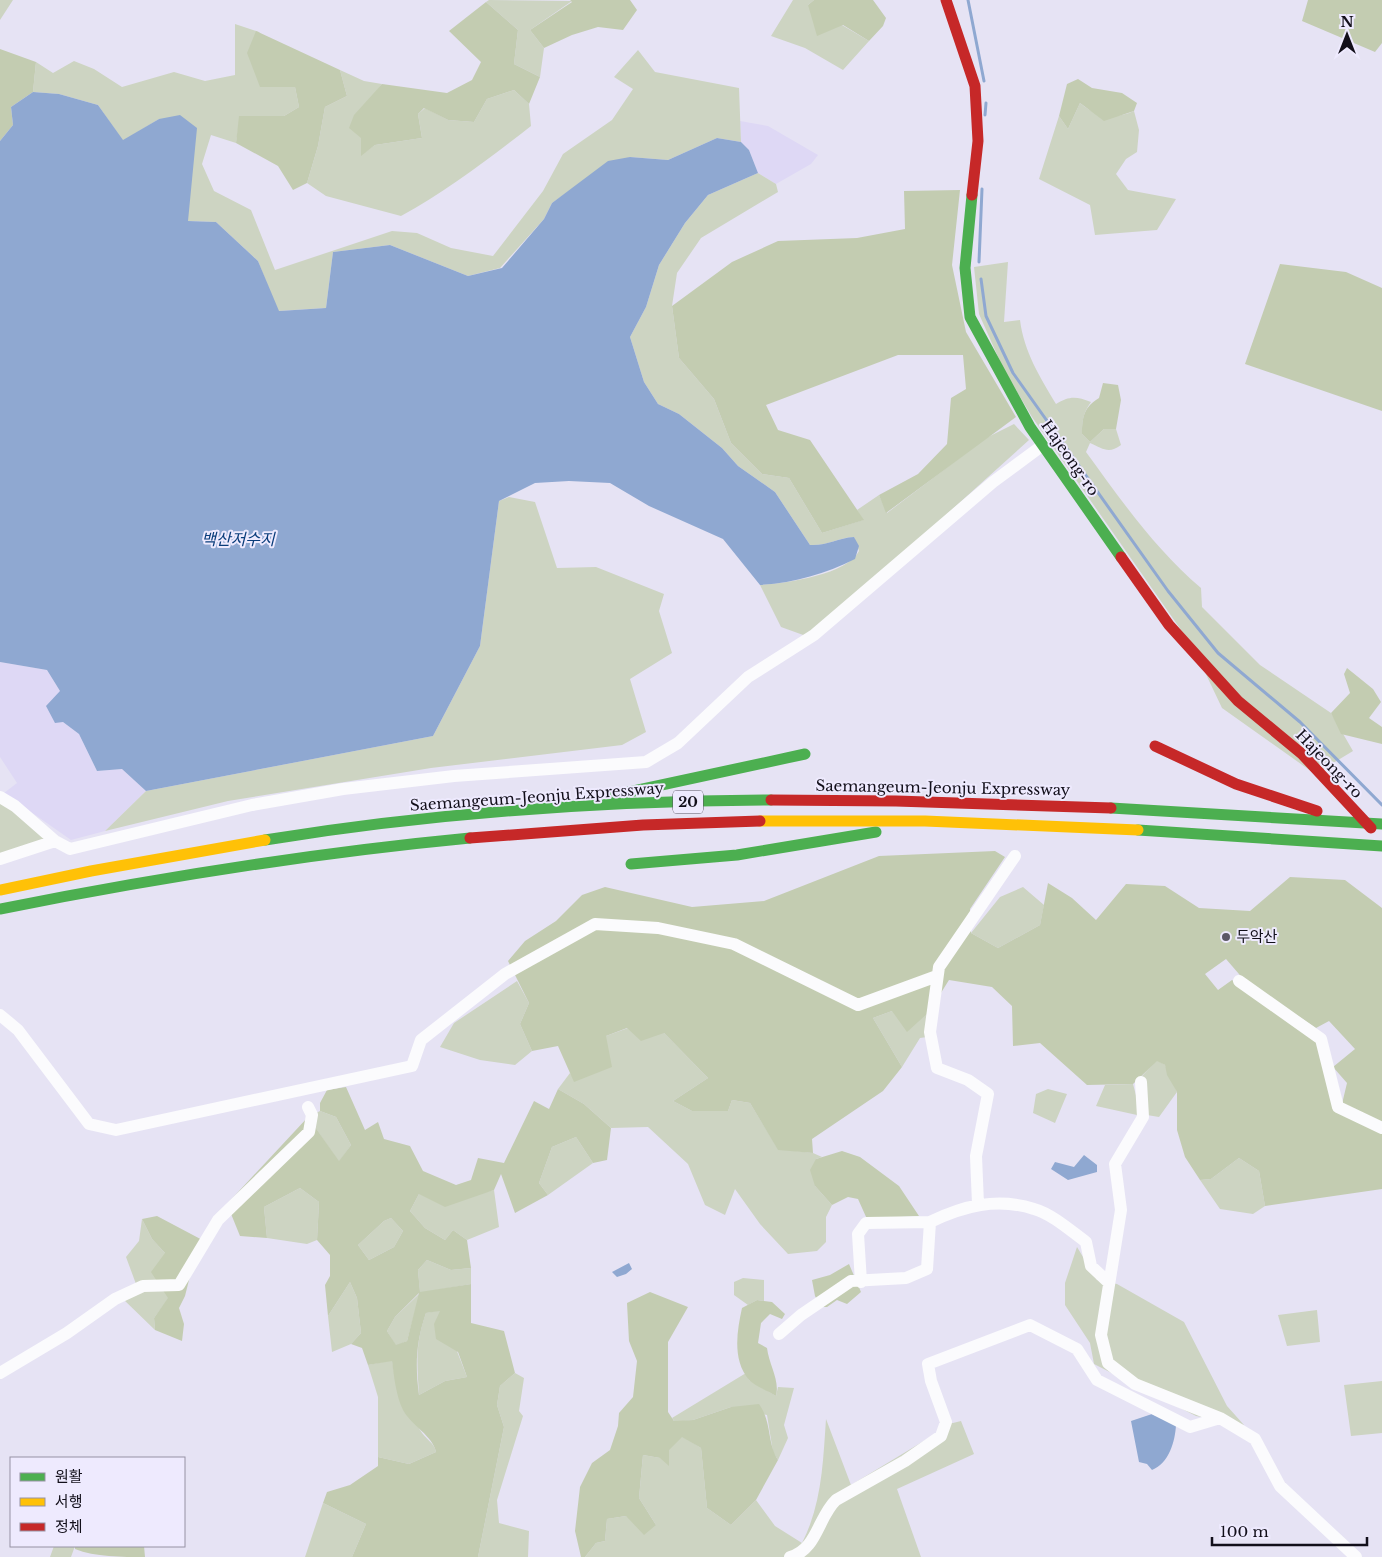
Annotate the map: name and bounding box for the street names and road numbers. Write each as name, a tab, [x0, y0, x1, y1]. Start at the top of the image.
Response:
street label: Hajeong-ro	[1037, 416, 1104, 499]
street label: Hajeong-ro	[1292, 725, 1367, 802]
street label: Saemangeum-Jeonju Expressway	[816, 776, 1071, 799]
street label: Saemangeum-Jeonju Expressway	[409, 778, 665, 815]
road number: 20	[673, 790, 703, 814]

